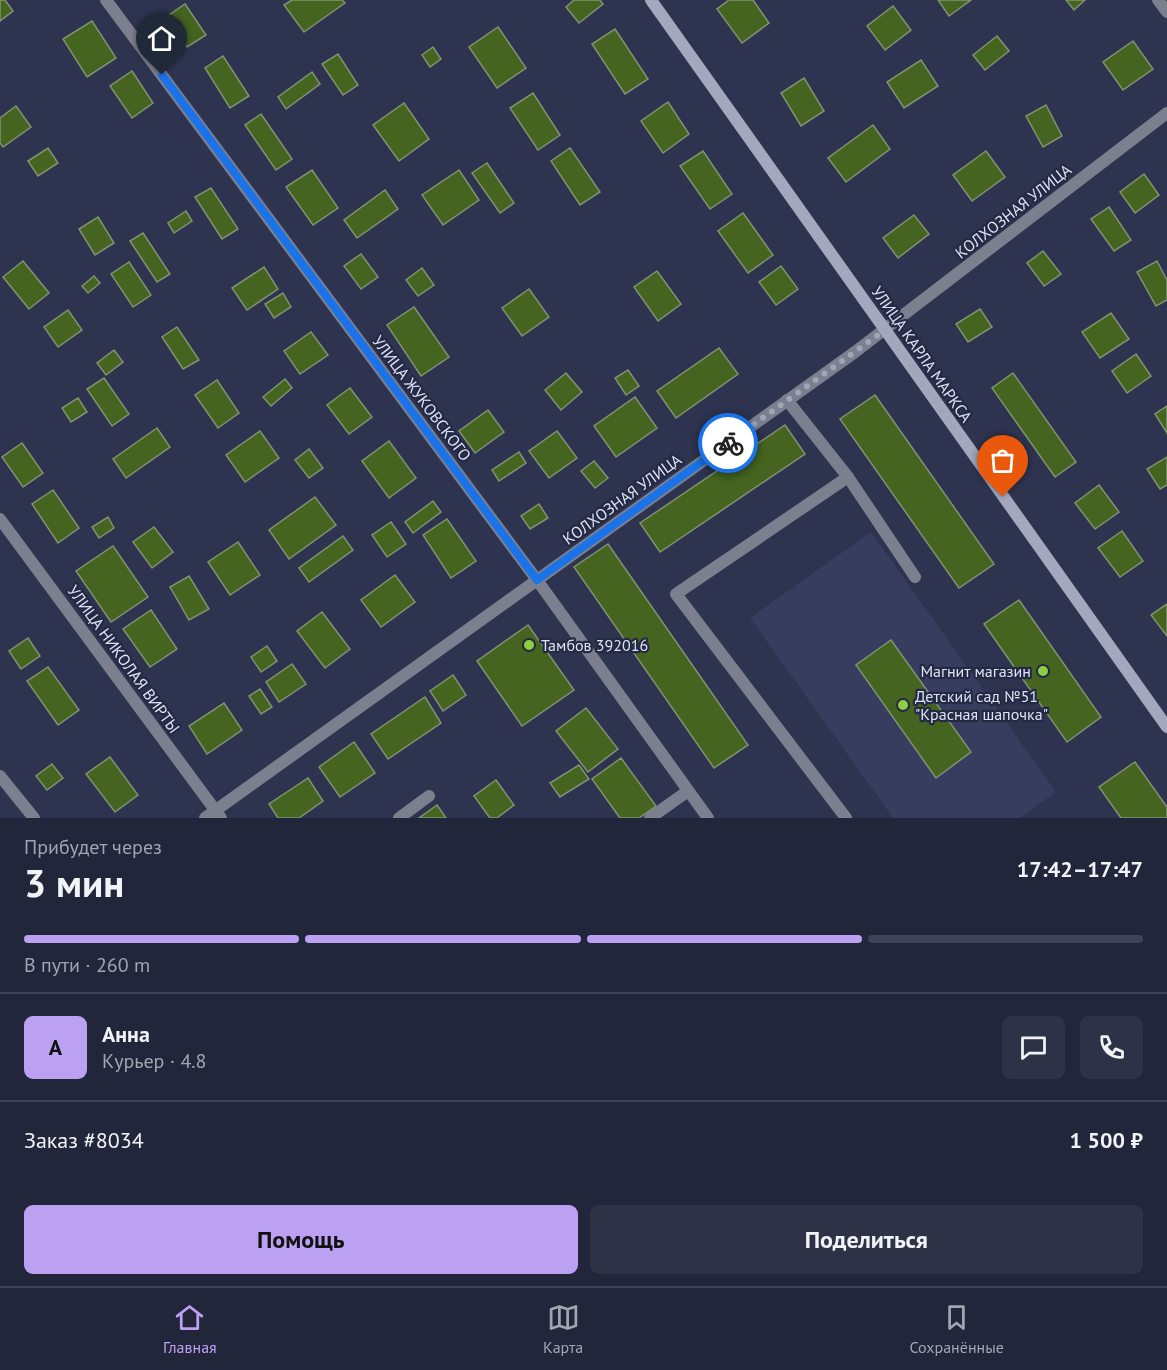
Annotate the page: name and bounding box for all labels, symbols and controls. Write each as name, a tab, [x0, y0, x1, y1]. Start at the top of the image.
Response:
pin	[136, 13, 187, 75]
icon: home	[145, 22, 178, 55]
street label: КОЛХОЗНАЯ УЛИЦА	[951, 159, 1076, 263]
street label: УЛИЦА КАРЛА МАРКСА	[867, 282, 977, 427]
street label: УЛИЦА ЖУКОВСКОГО	[368, 331, 476, 465]
courier	[698, 413, 758, 473]
icon: bike	[712, 427, 745, 460]
pin	[977, 435, 1028, 497]
icon: bag	[986, 444, 1019, 477]
street label: КОЛХОЗНАЯ УЛИЦА	[559, 449, 686, 549]
street label: УЛИЦА НИКОЛАЯ ВИРТЫ	[64, 581, 184, 737]
place label: Тамбов 392016	[541, 635, 648, 655]
marker: Тамбов 392016	[522, 638, 536, 652]
place label: Магнит магазин	[920, 661, 1031, 681]
marker: Магнит магазин	[1036, 664, 1050, 678]
place label: Детский сад №51 "Красная шапочка"	[915, 686, 1048, 724]
marker: Детский сад №51 "Красная шапочка"	[896, 698, 910, 712]
text: Прибудет через	[24, 834, 162, 860]
text: 17:42–17:47	[1017, 855, 1143, 883]
text: 3 мин	[24, 857, 124, 908]
text: В пути · 260 m	[24, 952, 150, 978]
button: chat	[1002, 1016, 1065, 1079]
button: phone	[1080, 1016, 1143, 1079]
text: Анна	[102, 1020, 150, 1048]
text: А	[49, 1033, 62, 1061]
text: Курьер · 4.8	[102, 1048, 206, 1074]
text: Заказ #8034	[24, 1126, 144, 1154]
text: 1 500 ₽	[1069, 1126, 1143, 1154]
button: Помощь	[24, 1205, 578, 1274]
button: Поделиться	[590, 1205, 1143, 1274]
tab: Главная	[163, 1301, 217, 1357]
tab: Карта	[543, 1301, 583, 1357]
tab: Сохранённые	[909, 1301, 1004, 1357]

